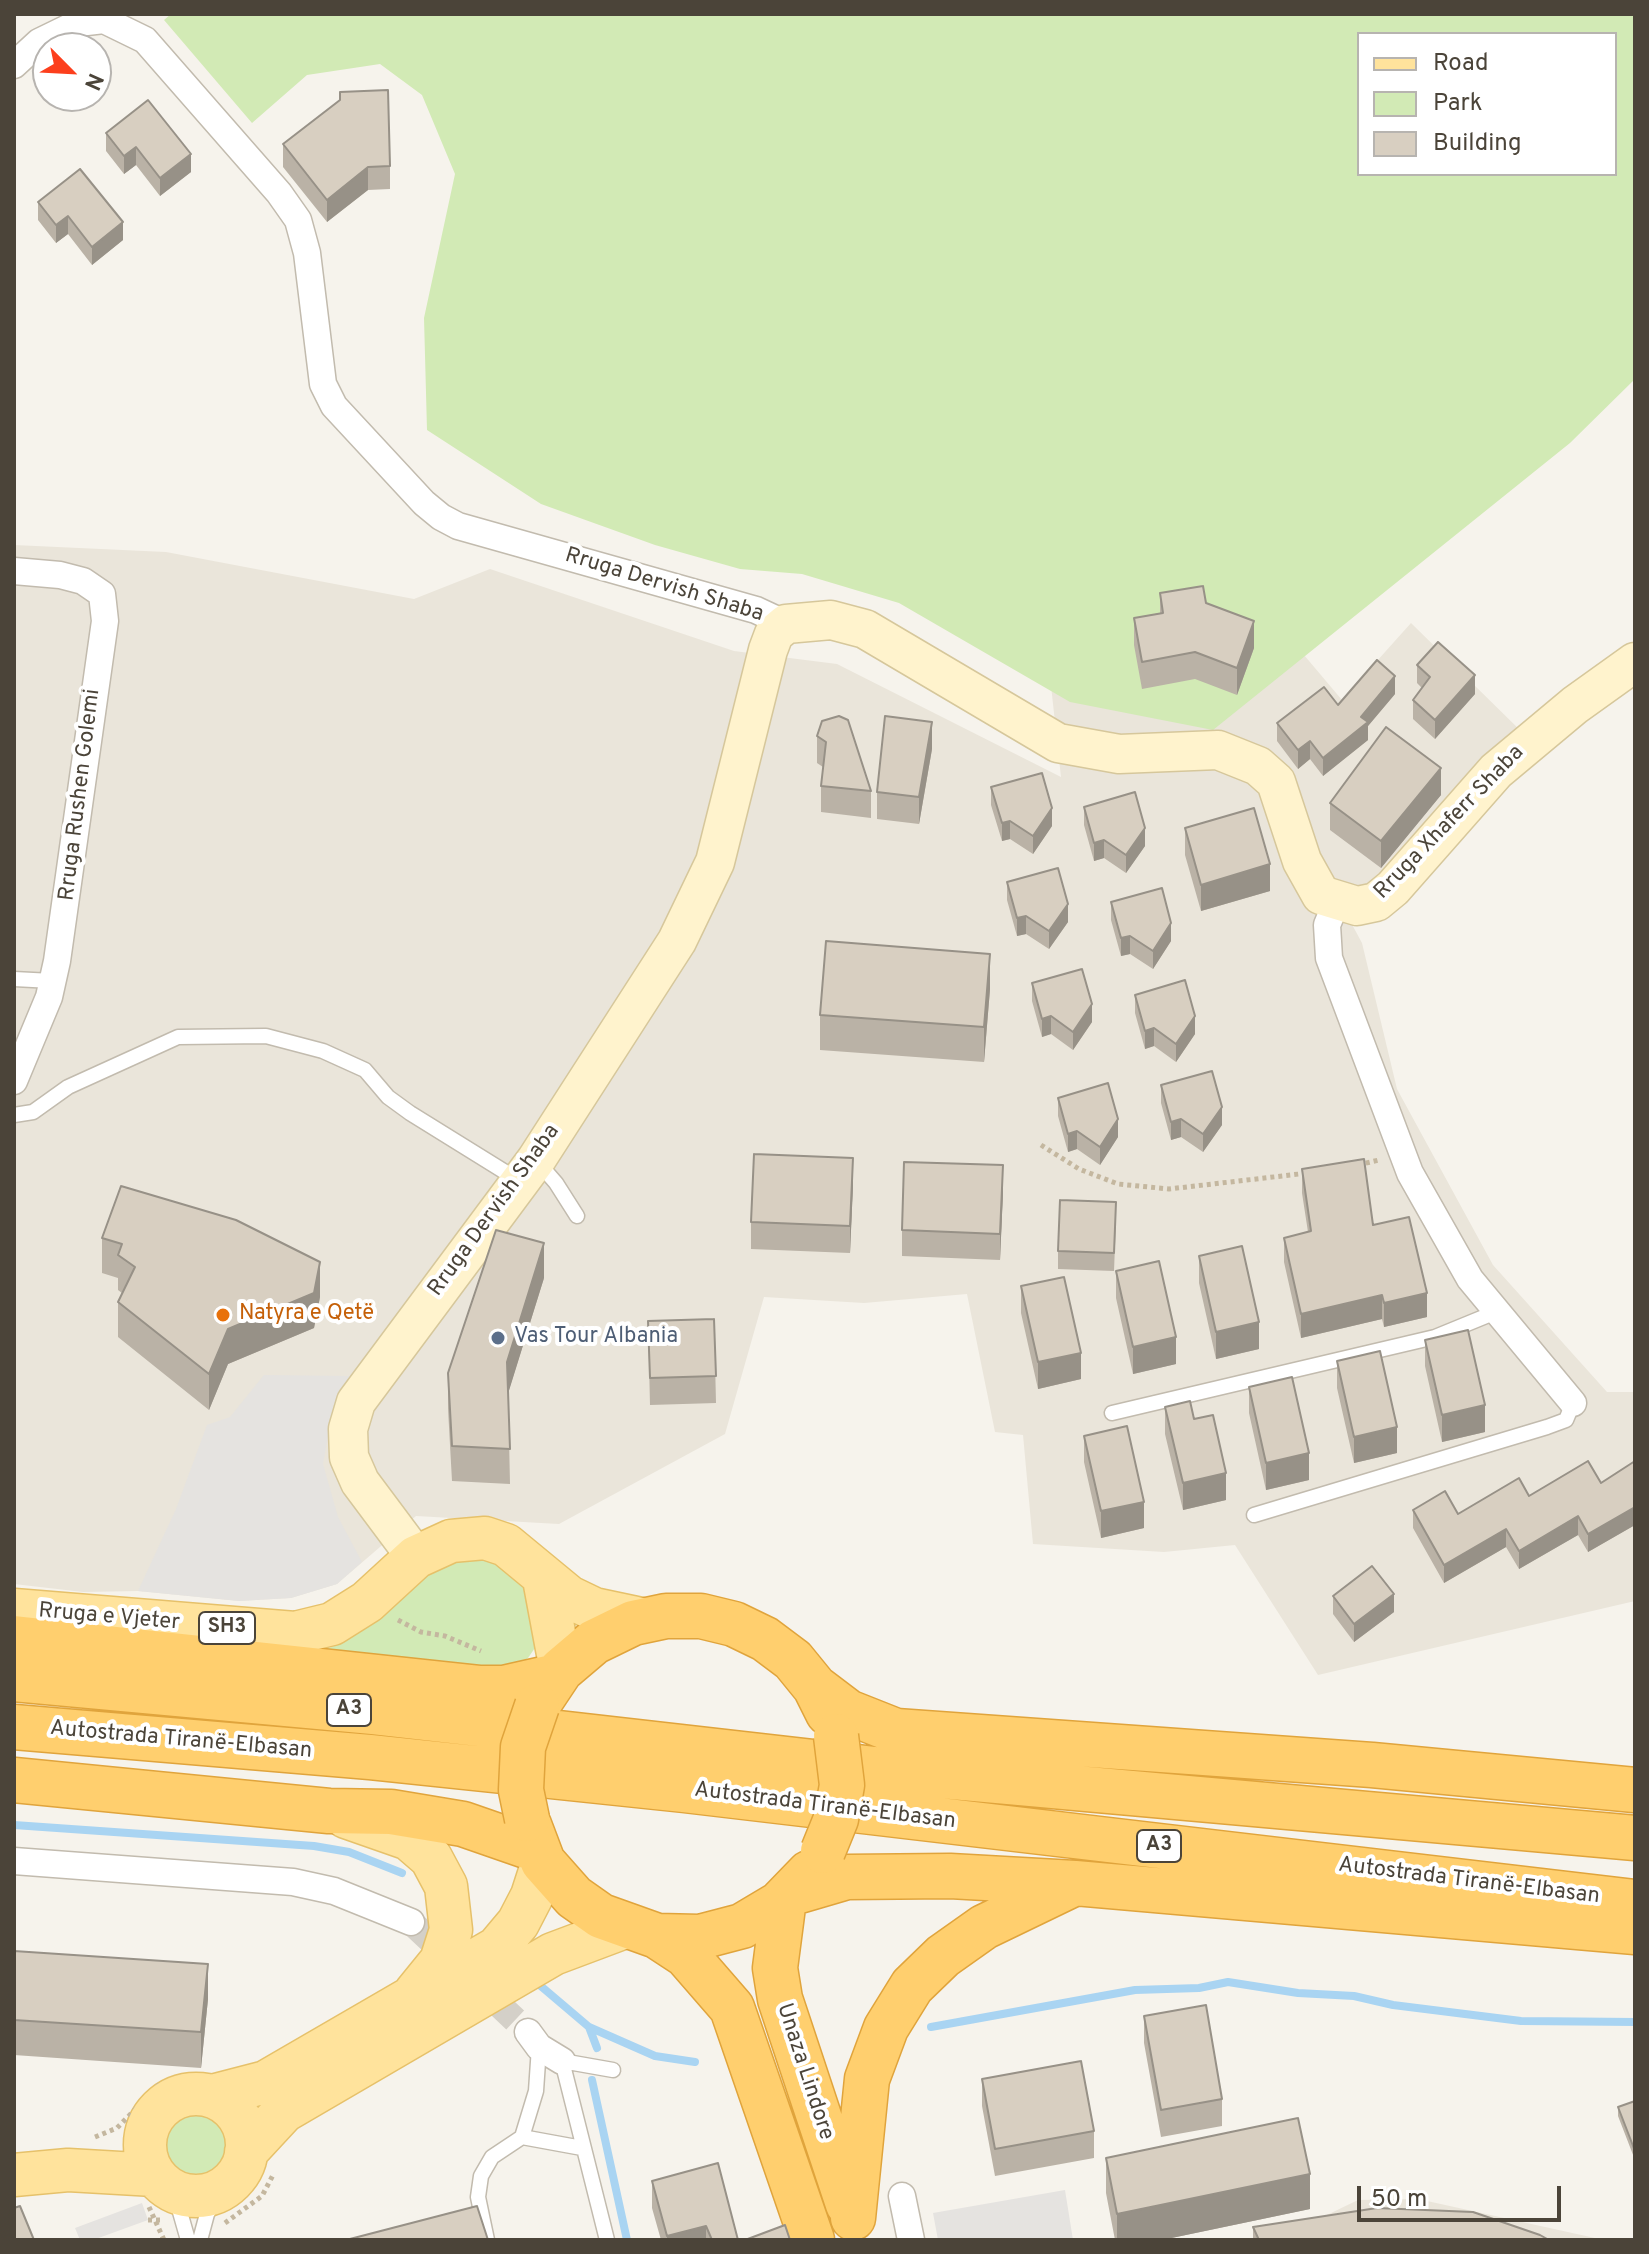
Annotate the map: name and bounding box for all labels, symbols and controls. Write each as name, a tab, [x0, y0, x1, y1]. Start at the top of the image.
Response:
north arrow	[32, 32, 112, 112]
legend	[1357, 32, 1617, 176]
text: Road	[1433, 49, 1489, 79]
text: N	[77, 68, 108, 94]
text: Park	[1433, 89, 1483, 119]
text: Building	[1433, 129, 1522, 159]
street label: Rruga Dervish Shaba	[561, 543, 767, 629]
street label: Rruga Rushen Golemi	[55, 688, 107, 902]
street label: Rruga Xhaferr Shaba	[1370, 740, 1530, 906]
street label: Rruga Dervish Shaba	[424, 1120, 566, 1302]
place label: Natyra e Qetë	[239, 1302, 374, 1328]
marker: Natyra e Qetë	[214, 1306, 232, 1324]
place label: Vas Tour Albania	[514, 1325, 678, 1351]
marker: Vas Tour Albania	[489, 1329, 507, 1347]
street label: Rruga e Vjeter	[37, 1599, 181, 1637]
road number: SH3	[199, 1612, 255, 1644]
road number: A3	[327, 1694, 371, 1726]
street label: Autostrada Tiranë-Elbasan	[49, 1716, 313, 1766]
street label: Autostrada Tiranë-Elbasan	[693, 1778, 957, 1836]
road number: A3	[1137, 1830, 1181, 1862]
street label: Autostrada Tiranë-Elbasan	[1337, 1853, 1601, 1911]
street label: Unaza Lindore	[769, 2000, 839, 2144]
scale bar	[1361, 2170, 1565, 2220]
text: 50 m	[1371, 2185, 1427, 2215]

